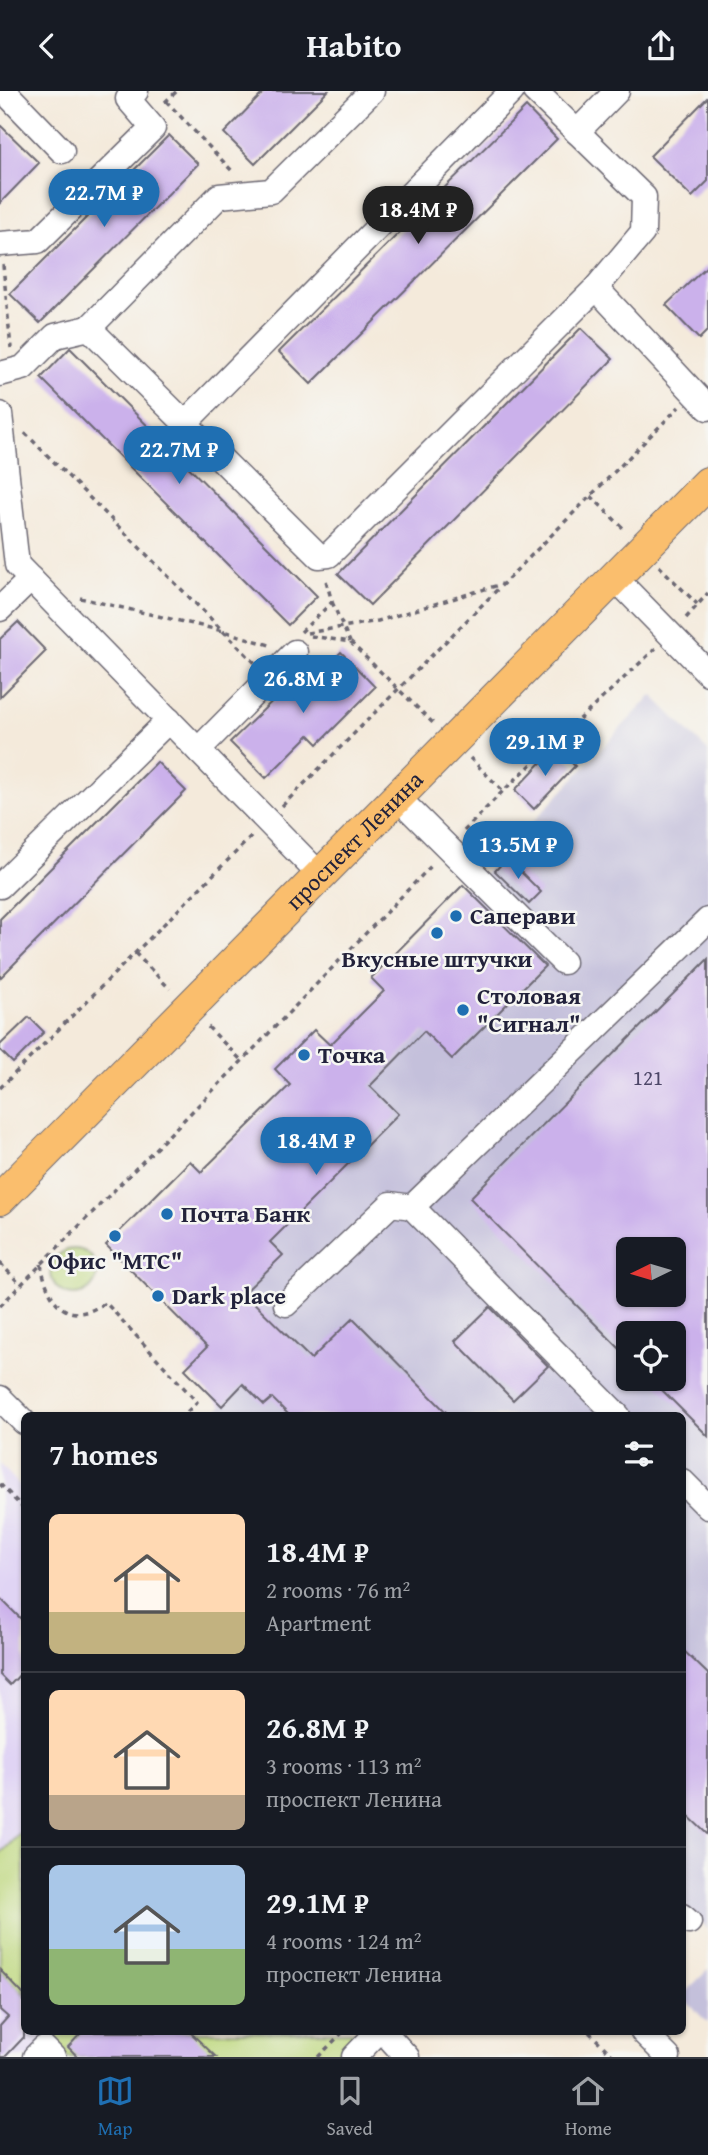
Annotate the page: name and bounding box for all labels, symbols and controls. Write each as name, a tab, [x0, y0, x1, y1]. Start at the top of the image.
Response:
text: Habito	[306, 22, 402, 69]
icon: back	[28, 27, 66, 65]
icon: share	[642, 27, 680, 65]
pin: 22.7M ₽	[39, 169, 169, 229]
text: 22.7M ₽	[64, 175, 144, 208]
pin: 18.4M ₽	[353, 187, 483, 246]
text: 18.4M ₽	[378, 192, 458, 225]
pin: 22.7M ₽	[114, 427, 244, 486]
text: 22.7M ₽	[139, 432, 219, 465]
pin: 26.8M ₽	[238, 655, 368, 715]
text: 26.8M ₽	[263, 661, 343, 694]
pin: 29.1M ₽	[480, 719, 610, 778]
text: 29.1M ₽	[505, 724, 585, 757]
street label: проспект Ленина	[277, 762, 431, 918]
pin: 13.5M ₽	[453, 821, 583, 881]
text: 13.5M ₽	[478, 827, 558, 860]
place label: Саперави	[470, 898, 576, 933]
marker: Саперави	[448, 908, 464, 924]
marker: Вкусные штучки	[429, 925, 445, 941]
place label: Вкусные штучки	[342, 941, 532, 976]
place label: Столовая "Сигнал"	[477, 978, 581, 1041]
marker: Столовая "Сигнал"	[455, 1002, 471, 1018]
place label: Точка	[318, 1037, 386, 1072]
marker: Точка	[296, 1047, 312, 1063]
house number: 121	[633, 1062, 663, 1093]
pin: 18.4M ₽	[251, 1117, 381, 1177]
text: 18.4M ₽	[276, 1123, 356, 1156]
place label: Почта Банк	[181, 1196, 310, 1231]
marker: Почта Банк	[159, 1206, 175, 1222]
marker: Офис "МТС"	[107, 1228, 123, 1244]
north arrow	[616, 1237, 686, 1307]
map controls	[616, 1237, 686, 1391]
place label: Офис "МТС"	[48, 1243, 182, 1278]
place label: Dark place	[172, 1278, 286, 1313]
marker: Dark place	[150, 1288, 166, 1304]
button: locate	[616, 1321, 686, 1391]
text: 7 homes	[49, 1432, 158, 1476]
icon: filters	[620, 1435, 658, 1473]
text: 18.4M ₽	[266, 1529, 369, 1573]
icon: home	[105, 1542, 189, 1626]
text: 2 rooms · 76 m²	[266, 1573, 410, 1606]
text: Apartment	[266, 1606, 371, 1639]
text: 26.8M ₽	[266, 1705, 369, 1749]
icon: home	[105, 1718, 189, 1802]
text: 3 rooms · 113 m²	[266, 1749, 421, 1782]
text: проспект Ленина	[266, 1782, 442, 1815]
text: 29.1M ₽	[266, 1880, 369, 1924]
icon: home	[105, 1893, 189, 1977]
text: 4 rooms · 124 m²	[266, 1924, 421, 1957]
text: проспект Ленина	[266, 1957, 442, 1990]
tab: Map	[96, 2072, 134, 2142]
tab: Saved	[327, 2072, 373, 2142]
tab: Home	[565, 2072, 612, 2142]

